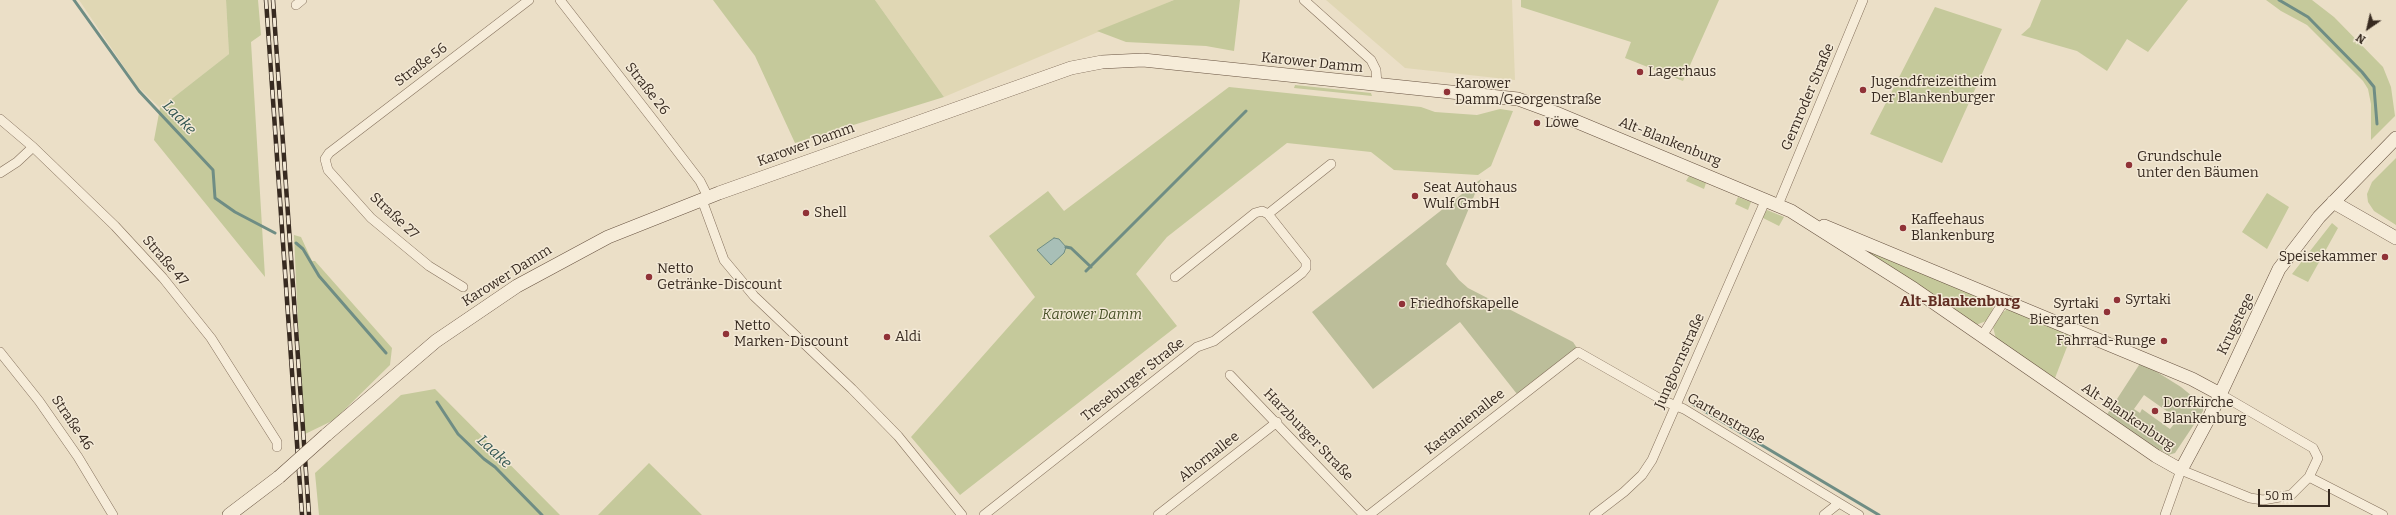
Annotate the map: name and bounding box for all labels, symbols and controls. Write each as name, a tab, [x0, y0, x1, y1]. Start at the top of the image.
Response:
north arrow	[2348, 8, 2388, 48]
text: N	[2354, 31, 2368, 46]
street label: Straße 56	[391, 40, 451, 90]
street label: Gernroder Straße	[1778, 41, 1838, 153]
street label: Karower Damm	[1260, 49, 1364, 77]
street label: Straße 26	[621, 59, 673, 119]
place label: Lagerhaus	[1648, 64, 1716, 80]
marker: Lagerhaus	[1635, 67, 1645, 77]
place label: Jugendfreizeitheim Der Blankenburger	[1871, 74, 1997, 106]
place label: Karower Damm/Georgenstraße	[1455, 76, 1601, 108]
marker: Jugendfreizeitheim Der Blankenburger	[1858, 85, 1868, 95]
marker: Karower Damm/Georgenstraße	[1442, 87, 1452, 97]
water label: Laake	[158, 97, 200, 139]
street label: Alt-Blankenburg	[1616, 114, 1724, 170]
place label: Löwe	[1545, 115, 1579, 131]
marker: Löwe	[1532, 118, 1542, 128]
street label: Karower Damm	[755, 120, 857, 170]
place label: Grundschule unter den Bäumen	[2137, 149, 2259, 182]
marker: Grundschule unter den Bäumen	[2124, 160, 2134, 170]
place label: Seat Autohaus Wulf GmbH	[1423, 180, 1517, 212]
street label: Straße 27	[366, 189, 422, 243]
marker: Seat Autohaus Wulf GmbH	[1410, 191, 1420, 201]
place label: Shell	[814, 205, 847, 221]
marker: Shell	[801, 208, 811, 218]
place label: Kaffeehaus Blankenburg	[1911, 212, 1995, 244]
marker: Kaffeehaus Blankenburg	[1898, 223, 1908, 233]
street label: Straße 47	[139, 232, 191, 290]
street label: Karower Damm	[459, 242, 555, 310]
place label: Speisekammer	[2279, 249, 2377, 265]
marker: Speisekammer	[2380, 252, 2390, 262]
place label: Netto Getränke-Discount	[657, 261, 782, 294]
marker: Netto Getränke-Discount	[644, 272, 654, 282]
street label: Krugstege	[2214, 290, 2258, 358]
place label: Syrtaki	[2125, 292, 2171, 308]
district label: Alt-Blankenburg	[1900, 293, 2020, 311]
marker: Syrtaki	[2112, 295, 2122, 305]
place label: Friedhofskapelle	[1410, 296, 1519, 312]
place label: Syrtaki Biergarten	[2030, 296, 2099, 328]
marker: Friedhofskapelle	[1397, 299, 1407, 309]
park label: Karower Damm	[1042, 307, 1142, 323]
marker: Syrtaki Biergarten	[2102, 307, 2112, 317]
street label: Jungbornstraße	[1651, 311, 1709, 411]
place label: Netto Marken-Discount	[734, 318, 848, 350]
marker: Netto Marken-Discount	[721, 329, 731, 339]
place label: Aldi	[895, 329, 921, 345]
marker: Aldi	[882, 332, 892, 342]
place label: Fahrrad-Runge	[2056, 333, 2156, 349]
street label: Treseburger Straße	[1078, 335, 1188, 425]
marker: Fahrrad-Runge	[2159, 336, 2169, 346]
street label: Alt-Blankenburg	[2078, 380, 2178, 454]
street label: Harzburger Straße	[1260, 385, 1356, 485]
street label: Kastanienallee	[1422, 386, 1508, 458]
street label: Gartenstraße	[1684, 390, 1768, 448]
street label: Straße 46	[48, 392, 96, 454]
place label: Dorfkirche Blankenburg	[2163, 395, 2247, 428]
marker: Dorfkirche Blankenburg	[2150, 406, 2160, 416]
street label: Ahornallee	[1175, 428, 1243, 486]
water label: Laake	[473, 432, 515, 472]
scale bar	[2260, 481, 2332, 507]
text: 50 m	[2265, 489, 2293, 503]

